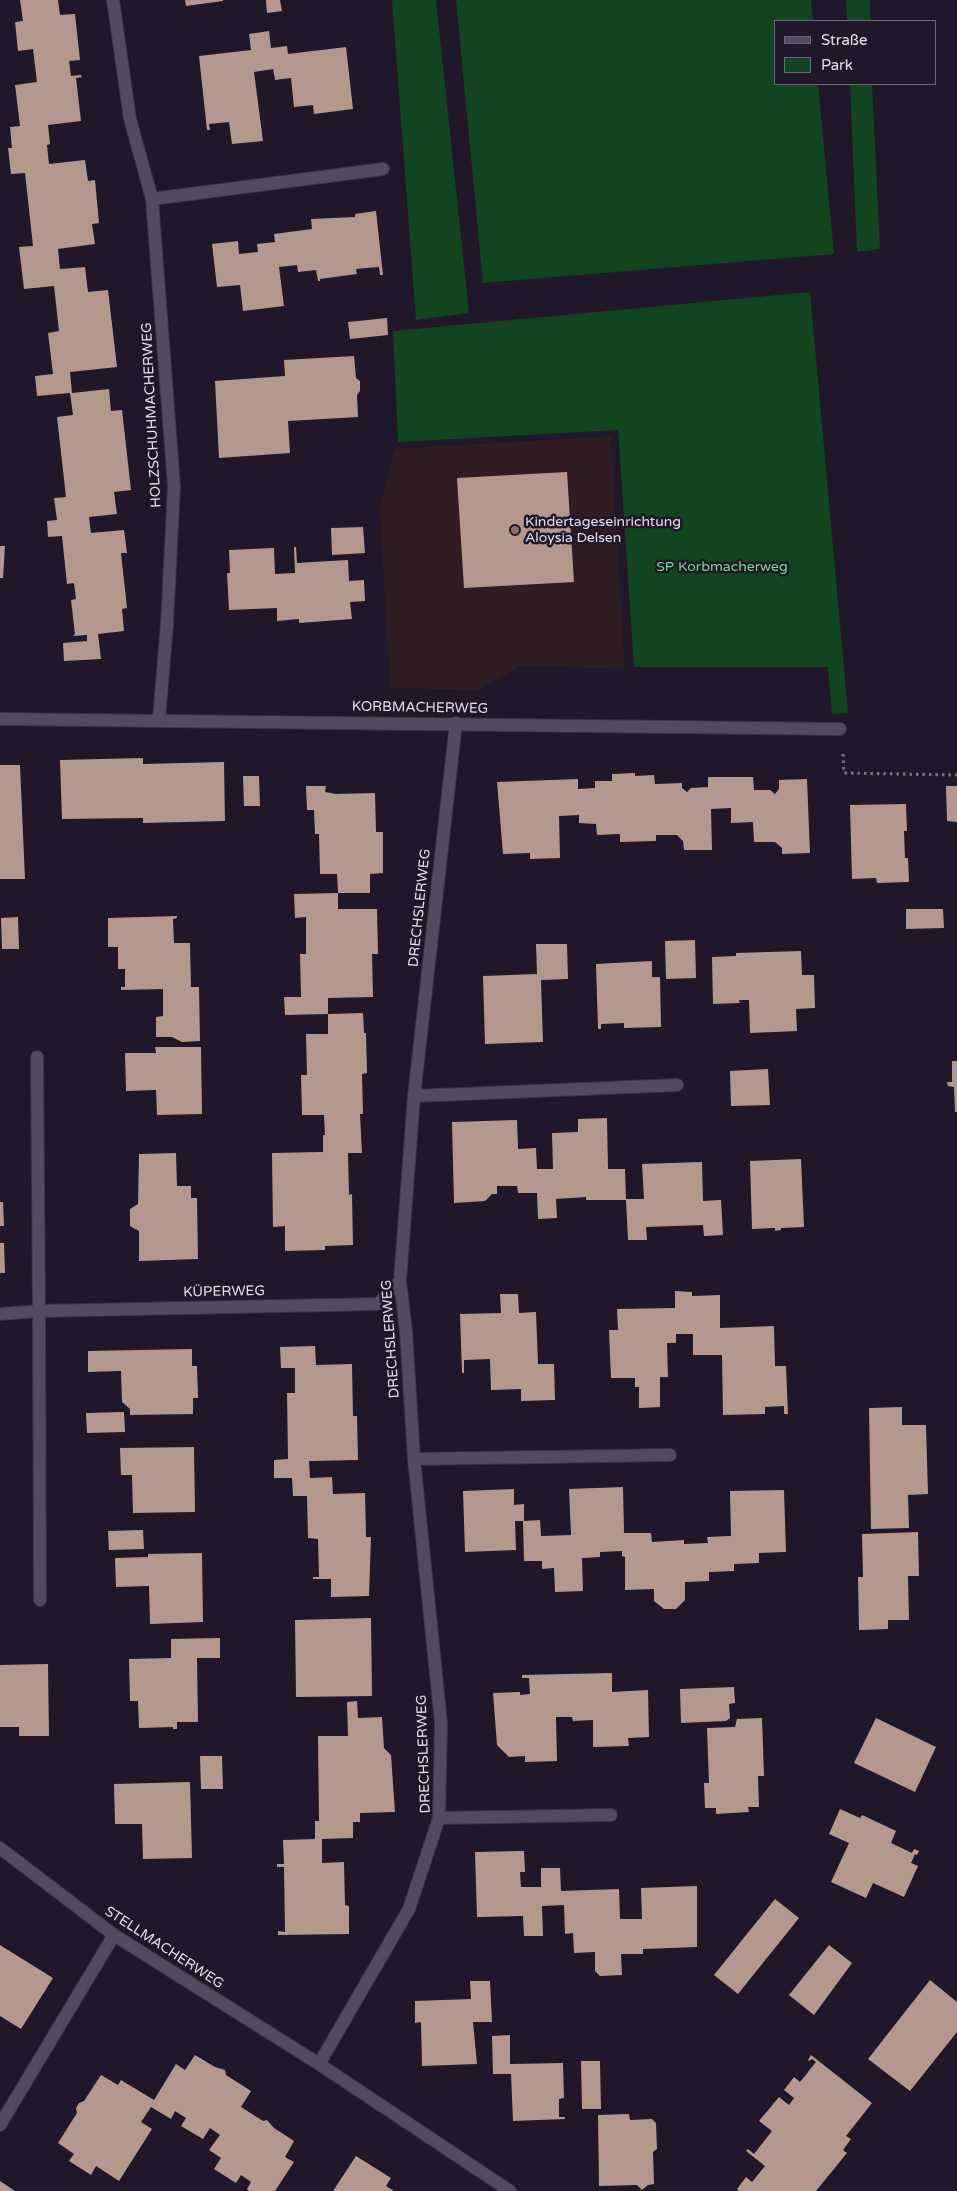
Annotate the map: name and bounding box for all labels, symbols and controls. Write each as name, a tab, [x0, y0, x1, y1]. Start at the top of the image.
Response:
legend	[774, 20, 937, 85]
text: Straße	[821, 31, 867, 49]
text: Park	[821, 56, 853, 74]
street label: HOLZSCHUHMACHERWEG	[139, 322, 165, 508]
place label: Kindertageseinrichtung Aloysia Delsen	[525, 514, 681, 546]
marker: Kindertageseinrichtung Aloysia Delsen	[509, 524, 521, 536]
park label: SP Korbmacherweg	[656, 559, 788, 575]
street label: KORBMACHERWEG	[352, 698, 488, 718]
street label: DRECHSLERWEG	[405, 848, 435, 968]
street label: DRECHSLERWEG	[378, 1279, 404, 1399]
street label: KÜPERWEG	[183, 1283, 265, 1301]
street label: DRECHSLERWEG	[414, 1694, 434, 1814]
street label: STELLMACHERWEG	[101, 1903, 227, 1993]

